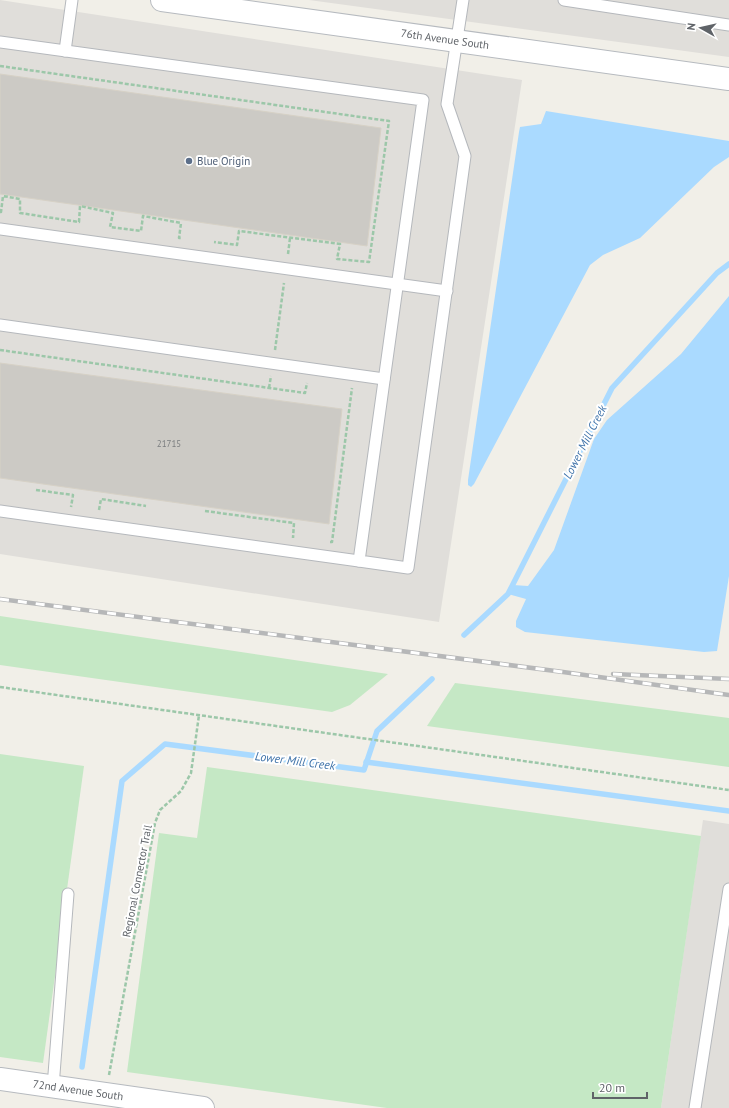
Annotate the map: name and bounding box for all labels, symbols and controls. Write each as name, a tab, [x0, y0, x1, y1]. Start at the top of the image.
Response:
north arrow	[681, 8, 721, 48]
text: N	[684, 22, 699, 31]
street label: 76th Avenue South	[400, 26, 490, 52]
place label: Blue Origin	[197, 154, 250, 168]
marker: Blue Origin	[184, 156, 194, 166]
water label: Lower Mill Creek	[560, 402, 610, 481]
house number: 21715	[157, 438, 181, 449]
water label: Lower Mill Creek	[254, 748, 337, 773]
street label: Regional Connector Trail	[119, 823, 155, 938]
scale bar	[593, 1074, 647, 1100]
street label: 72nd Avenue South	[32, 1077, 124, 1103]
text: 20 m	[599, 1080, 625, 1095]

